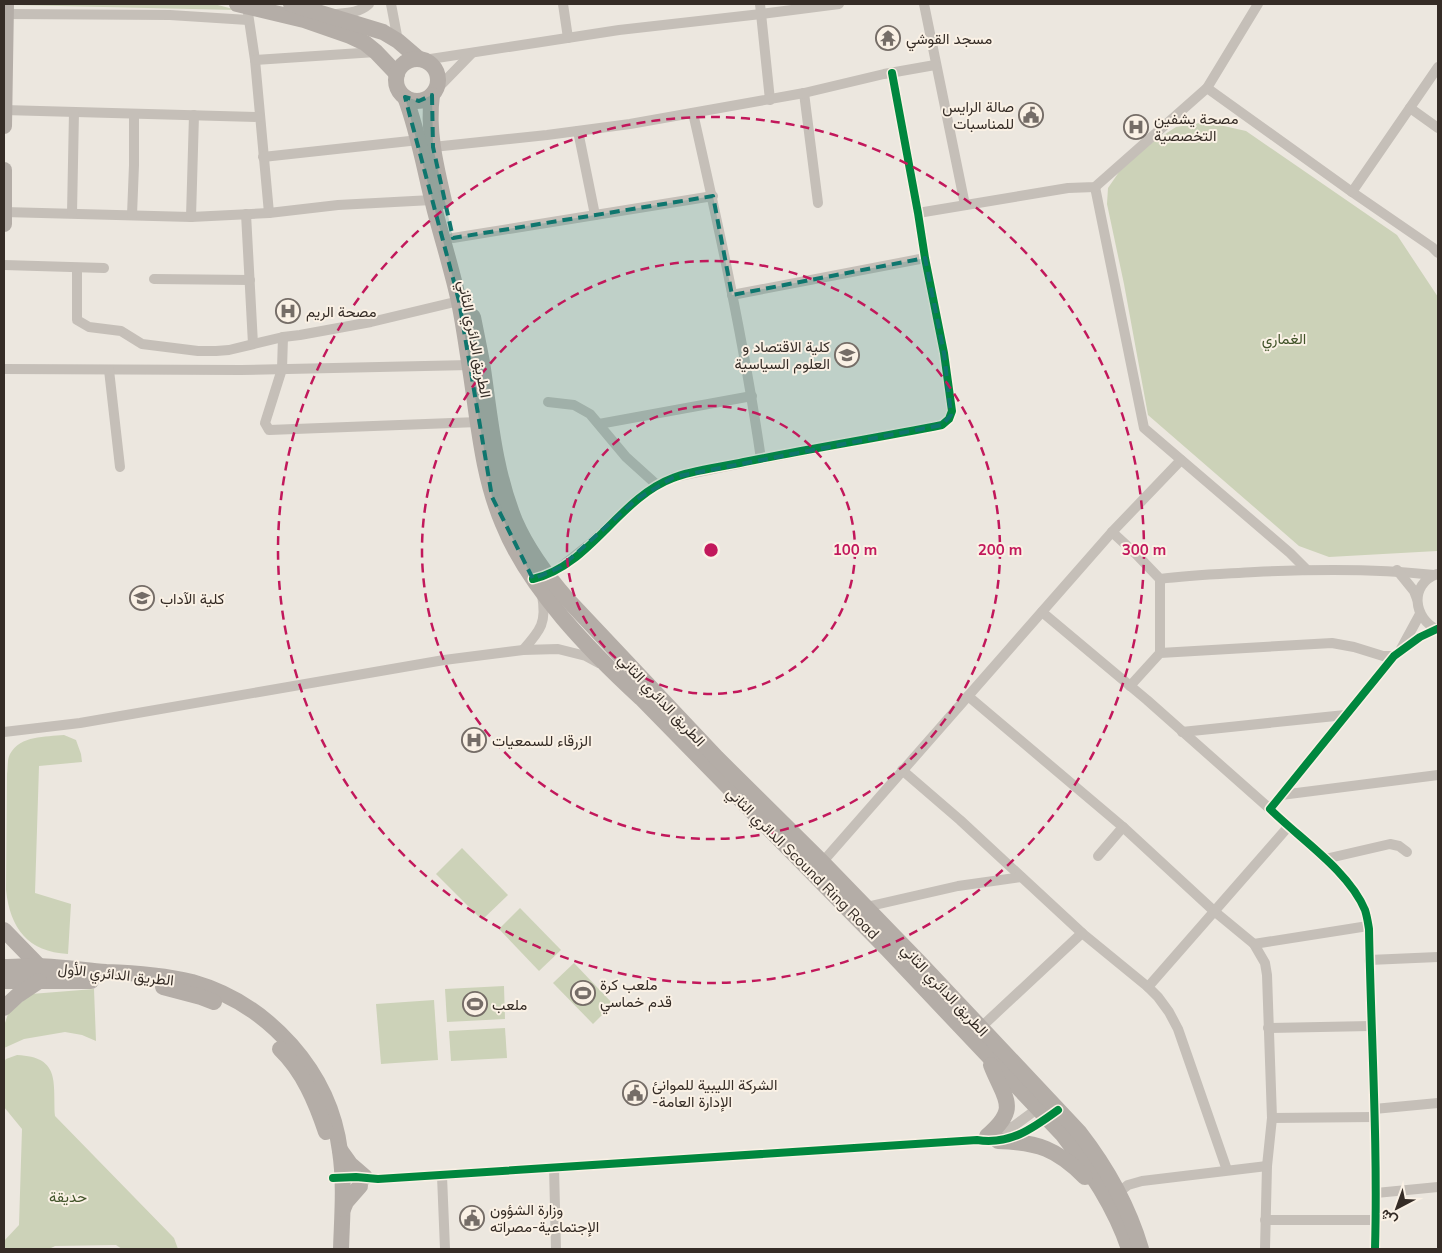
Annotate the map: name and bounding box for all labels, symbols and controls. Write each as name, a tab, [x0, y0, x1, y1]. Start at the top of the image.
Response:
temple icon: مسجد القوشي	[875, 25, 901, 51]
place label: مسجد القوشي	[906, 29, 992, 52]
place label: صالة الرايس للمناسبات	[942, 97, 1014, 133]
public building icon: صالة الرايس للمناسبات	[1018, 102, 1044, 128]
place label: مصحة يشفين التخصصية	[1154, 109, 1238, 145]
hospital icon: مصحة يشفين التخصصية	[1123, 114, 1149, 140]
street label: الطريق الدائري الثاني	[450, 279, 496, 400]
hospital icon: مصحة الريم	[275, 298, 301, 324]
place label: مصحة الريم	[306, 302, 377, 322]
park label: الغماري	[1262, 329, 1306, 352]
place label: كلية الاقتصاد و العلوم السياسية	[734, 337, 830, 374]
school or university icon: كلية الاقتصاد و العلوم السياسية	[834, 342, 860, 368]
text: 100 m	[833, 540, 877, 559]
text: 200 m	[978, 540, 1022, 559]
text: 300 m	[1122, 540, 1166, 559]
centre of rings	[702, 541, 720, 559]
school or university icon: كلية الآداب	[129, 585, 155, 611]
place label: كلية الآداب	[160, 589, 225, 608]
street label: الطريق الدائري الثاني	[611, 650, 710, 753]
hospital icon: الزرقاء للسمعيات	[461, 727, 487, 753]
place label: الزرقاء للسمعيات	[492, 731, 592, 750]
street label: الدائري الثاني Scound Ring Road	[720, 783, 883, 946]
street label: الطريق الدائري الثاني	[894, 940, 993, 1043]
street label: الطريق الدائري الأول	[57, 958, 175, 994]
place label: ملعب كرة قدم خماسي	[600, 975, 672, 1015]
sports icon: ملعب كرة قدم خماسي	[570, 980, 596, 1006]
sports icon: ملعب	[462, 991, 488, 1017]
place label: ملعب	[492, 995, 527, 1014]
place label: الشركة الليبية للموانئ -الإدارة العامة	[652, 1075, 777, 1112]
public building icon: الشركة الليبية للموانئ -الإدارة العامة	[622, 1080, 648, 1106]
north arrow	[1372, 1183, 1422, 1233]
park label: حديقة	[49, 1187, 87, 1206]
place label: وزارة الشؤون الإجتماعية-مصراته	[490, 1200, 599, 1237]
public building icon: وزارة الشؤون الإجتماعية-مصراته	[459, 1205, 485, 1231]
text: ش	[1376, 1205, 1401, 1230]

